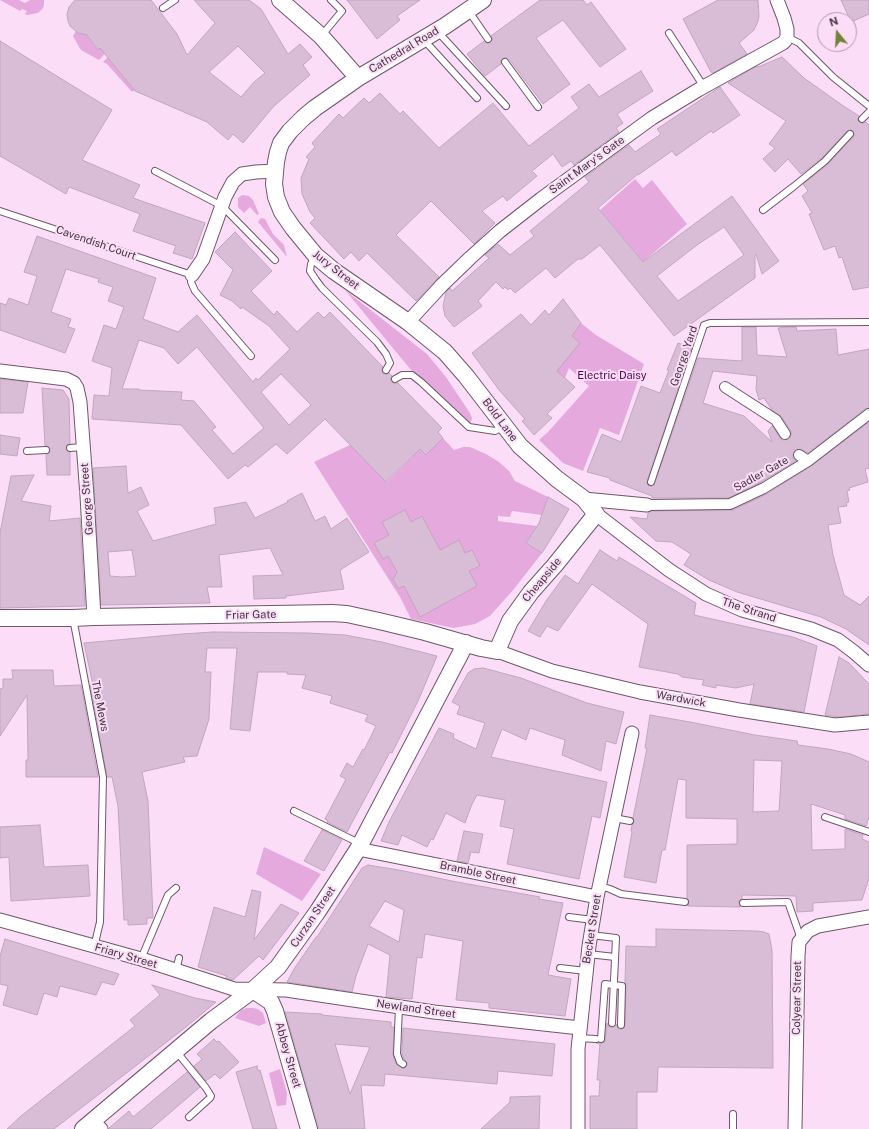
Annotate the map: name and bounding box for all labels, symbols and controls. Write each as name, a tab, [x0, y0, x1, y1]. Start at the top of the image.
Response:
north arrow	[817, 12, 857, 52]
text: N	[828, 15, 840, 29]
street label: Cathedral Road	[367, 24, 441, 76]
street label: Saint Mary's Gate	[547, 133, 627, 197]
street label: Cavendish Court	[54, 223, 138, 263]
street label: Jury Street	[310, 248, 362, 292]
street label: George Yard	[667, 324, 701, 388]
park label: Electric Daisy	[577, 369, 647, 383]
street label: Bold Lane	[479, 396, 521, 444]
street label: Sadler Gate	[731, 454, 791, 494]
street label: George Street	[78, 462, 96, 536]
street label: Cheapside	[520, 555, 564, 605]
street label: The Strand	[720, 595, 778, 625]
street label: Friar Gate	[225, 608, 277, 622]
street label: The Mews	[89, 679, 111, 733]
street label: Wardwick	[655, 688, 707, 710]
street label: Bramble Street	[439, 858, 517, 888]
street label: Curzon Street	[288, 884, 338, 950]
street label: Becket Street	[580, 893, 604, 965]
street label: Friary Street	[93, 941, 159, 971]
street label: Colyear Street	[790, 961, 804, 1035]
street label: Newland Street	[375, 997, 457, 1021]
street label: Abbey Street	[272, 1021, 304, 1089]

